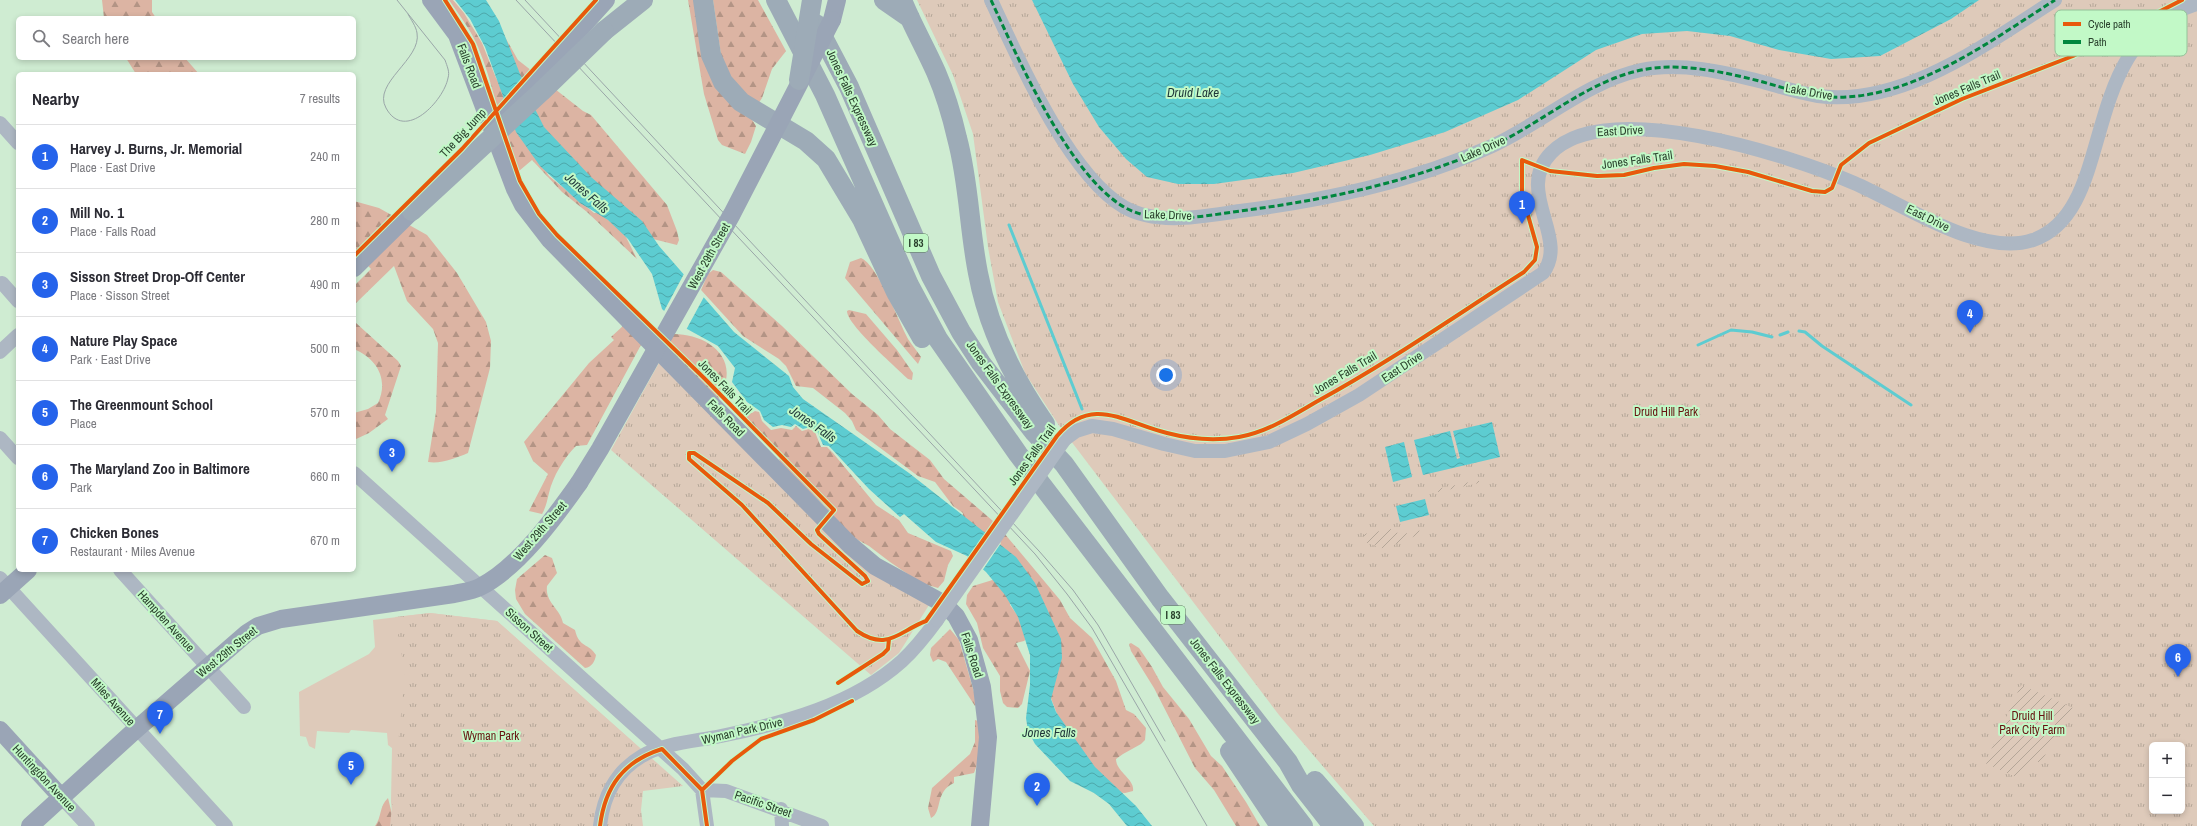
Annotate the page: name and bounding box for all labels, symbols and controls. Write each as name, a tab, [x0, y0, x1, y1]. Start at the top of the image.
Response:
legend	[2055, 10, 2187, 56]
search box	[16, 16, 356, 60]
text: Cycle path	[2088, 17, 2131, 31]
icon: search	[30, 27, 52, 49]
text: Search here	[62, 28, 129, 49]
text: Path	[2088, 35, 2107, 49]
street label: Falls Road	[453, 41, 485, 91]
street label: Jones Falls Expressway	[823, 47, 881, 149]
street label: Jones Falls Trail	[1931, 67, 2003, 109]
street label: Lake Drive	[1784, 80, 1834, 104]
water label: Druid Lake	[1167, 84, 1219, 101]
text: Nearby	[32, 87, 79, 110]
text: 7 results	[300, 90, 340, 107]
street label: The Big Jump	[436, 105, 490, 161]
street label: East Drive	[1597, 122, 1643, 140]
street label: Lake Drive	[1458, 132, 1508, 166]
text: Harvey J. Burns, Jr. Memorial	[70, 138, 242, 159]
street label: Jones Falls Trail	[1601, 147, 1673, 173]
text: 1	[42, 148, 48, 165]
text: 240 m	[310, 148, 340, 165]
text: Place · East Drive	[70, 159, 155, 176]
water label: Jones Falls	[561, 168, 613, 217]
pin: 1	[1509, 191, 1535, 224]
street label: East Drive	[1904, 201, 1952, 235]
text: Mill No. 1	[70, 202, 124, 223]
street label: Lake Drive	[1144, 206, 1192, 224]
text: 2	[42, 212, 48, 229]
text: 280 m	[310, 212, 340, 229]
street label: West 29th Street	[684, 220, 734, 292]
text: Place · Falls Road	[70, 223, 156, 240]
road number: I 83	[904, 234, 928, 252]
text: Sisson Street Drop-Off Center	[70, 266, 245, 287]
text: 3	[42, 276, 48, 293]
text: 490 m	[310, 276, 340, 293]
text: Place · Sisson Street	[70, 287, 170, 304]
pin: 4	[1957, 300, 1983, 333]
text: Nature Play Space	[70, 330, 177, 351]
street label: Jones Falls Expressway	[963, 338, 1037, 432]
text: 4	[42, 340, 48, 357]
text: 500 m	[310, 340, 340, 357]
street label: Jones Falls Trail	[1310, 348, 1380, 398]
street label: East Drive	[1378, 348, 1426, 386]
text: Park · East Drive	[70, 351, 151, 368]
street label: Jones Falls Trail	[695, 356, 755, 418]
your location	[1156, 365, 1176, 385]
text: The Greenmount School	[70, 394, 213, 415]
street label: Falls Road	[704, 396, 748, 440]
water label: Jones Falls	[785, 401, 840, 446]
text: 5	[42, 404, 48, 421]
text: 570 m	[310, 404, 340, 421]
park label: Druid Hill Park	[1634, 404, 1698, 420]
text: Place	[70, 415, 97, 432]
street label: Jones Falls Trail	[1005, 422, 1059, 488]
pin: 3	[379, 439, 405, 472]
text: The Maryland Zoo in Baltimore	[70, 458, 250, 479]
text: 6	[42, 468, 48, 485]
text: 660 m	[310, 468, 340, 485]
text: Park	[70, 479, 92, 496]
street label: West 29th Street	[510, 498, 570, 564]
text: Chicken Bones	[70, 522, 159, 543]
text: 7	[42, 532, 48, 549]
text: 670 m	[310, 532, 340, 549]
text: Restaurant · Miles Avenue	[70, 543, 195, 560]
street label: Hampden Avenue	[134, 587, 198, 655]
street label: Sisson Street	[502, 604, 556, 656]
road number: I 83	[1161, 606, 1185, 624]
street label: West 29th Street	[194, 623, 261, 681]
street label: Falls Road	[957, 630, 987, 680]
street label: Jones Falls Expressway	[1186, 635, 1264, 727]
pin: 6	[2165, 644, 2191, 677]
street label: Miles Avenue	[87, 675, 139, 729]
pin: 7	[147, 701, 173, 734]
park label: Druid Hill Park City Farm	[1999, 708, 2065, 738]
street label: Wyman Park Drive	[700, 714, 784, 748]
water label: Jones Falls	[1021, 724, 1076, 741]
park label: Wyman Park	[463, 728, 519, 744]
street label: Huntingdon Avenue	[9, 741, 79, 815]
map controls	[2149, 742, 2185, 814]
button: +	[2149, 742, 2185, 778]
pin: 5	[338, 752, 364, 785]
pin: 2	[1024, 773, 1050, 806]
button: −	[2149, 778, 2185, 814]
street label: Pacific Street	[732, 787, 794, 821]

